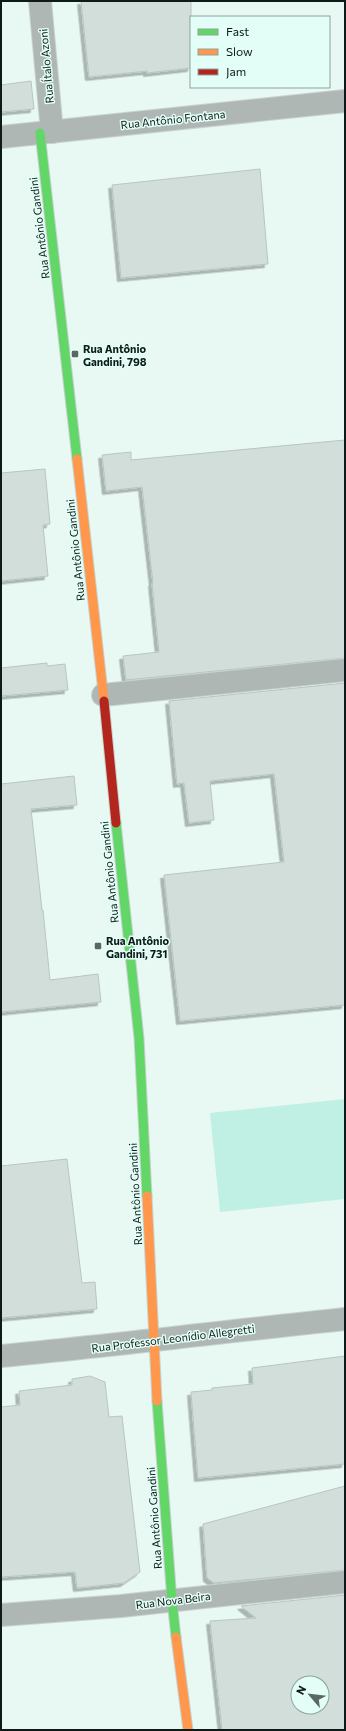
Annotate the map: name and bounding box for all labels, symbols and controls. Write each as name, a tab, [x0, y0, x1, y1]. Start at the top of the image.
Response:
legend	[190, 16, 330, 88]
text: Fast	[226, 24, 249, 38]
street label: Rua Ítalo Azoni	[35, 28, 56, 104]
text: Slow	[226, 44, 253, 58]
text: Jam	[226, 64, 246, 79]
street label: Rua Antônio Fontana	[120, 107, 226, 131]
street label: Rua Antônio Gandini	[26, 176, 52, 280]
place label: Rua Antônio Gandini, 798	[83, 342, 147, 368]
marker: Rua Antônio Gandini, 798	[70, 349, 80, 359]
street label: Rua Antônio Gandini	[63, 498, 87, 602]
street label: Rua Antônio Gandini	[97, 820, 121, 924]
place label: Rua Antônio Gandini, 731	[106, 934, 170, 960]
marker: Rua Antônio Gandini, 731	[93, 941, 103, 951]
street label: Rua Antônio Gandini	[126, 1142, 144, 1245]
street label: Rua Professor Leonídio Allegretti	[91, 1322, 255, 1354]
street label: Rua Antônio Gandini	[144, 1466, 164, 1570]
street label: Rua Nova Beira	[135, 1589, 211, 1611]
north arrow	[290, 1675, 330, 1715]
text: N	[293, 1683, 308, 1697]

